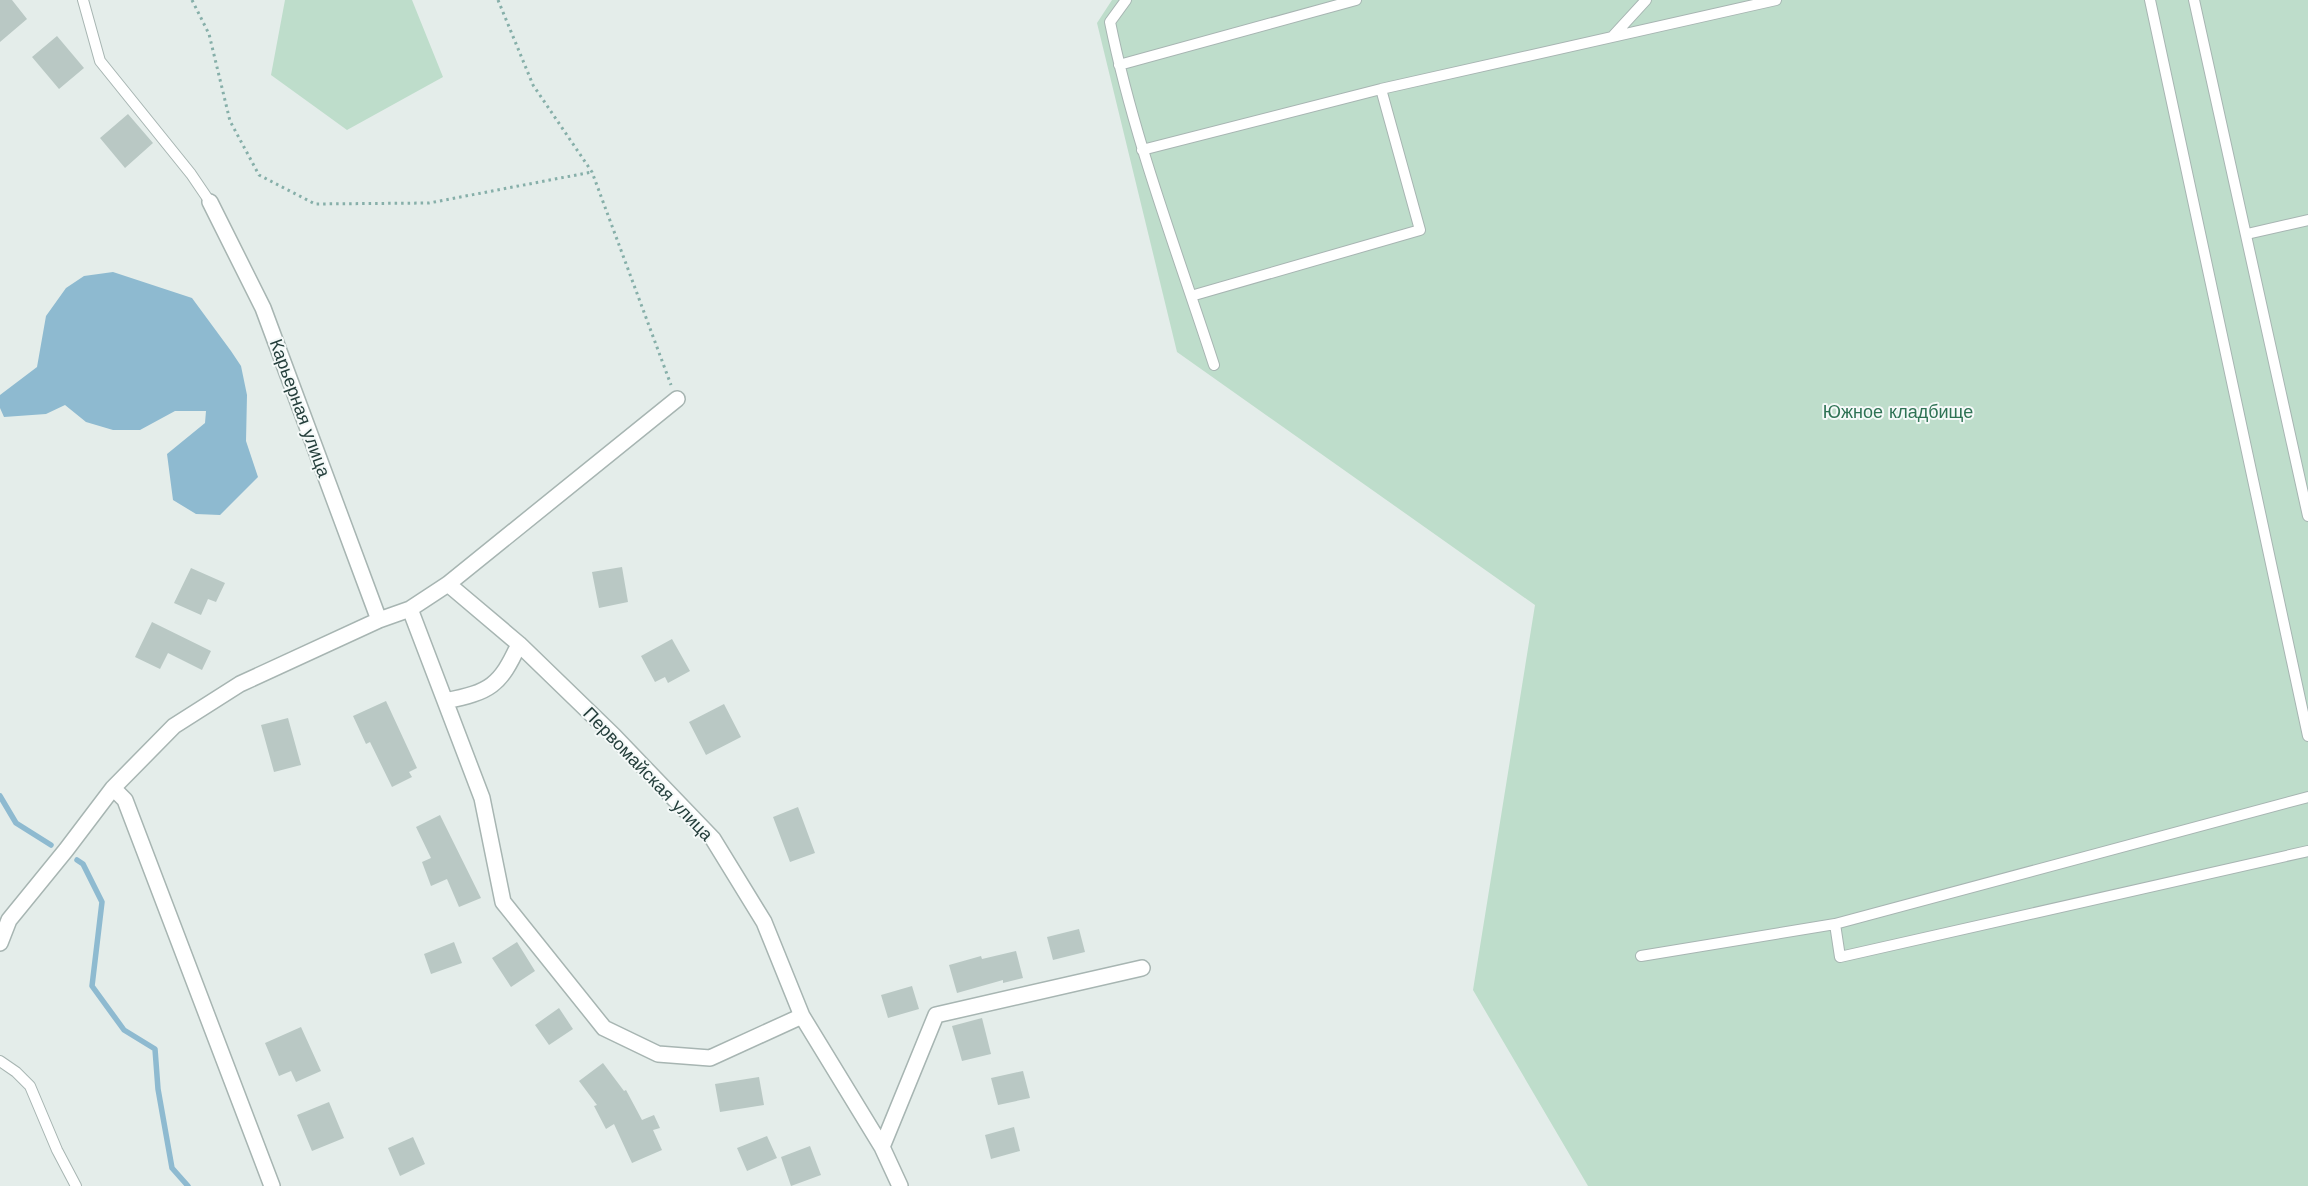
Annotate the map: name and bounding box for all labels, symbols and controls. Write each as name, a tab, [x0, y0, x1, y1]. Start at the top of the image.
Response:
street label: Карьерная улица	[266, 336, 336, 481]
park label: Южное кладбище	[1823, 401, 1973, 422]
street label: Первомайская улица	[579, 703, 718, 845]

